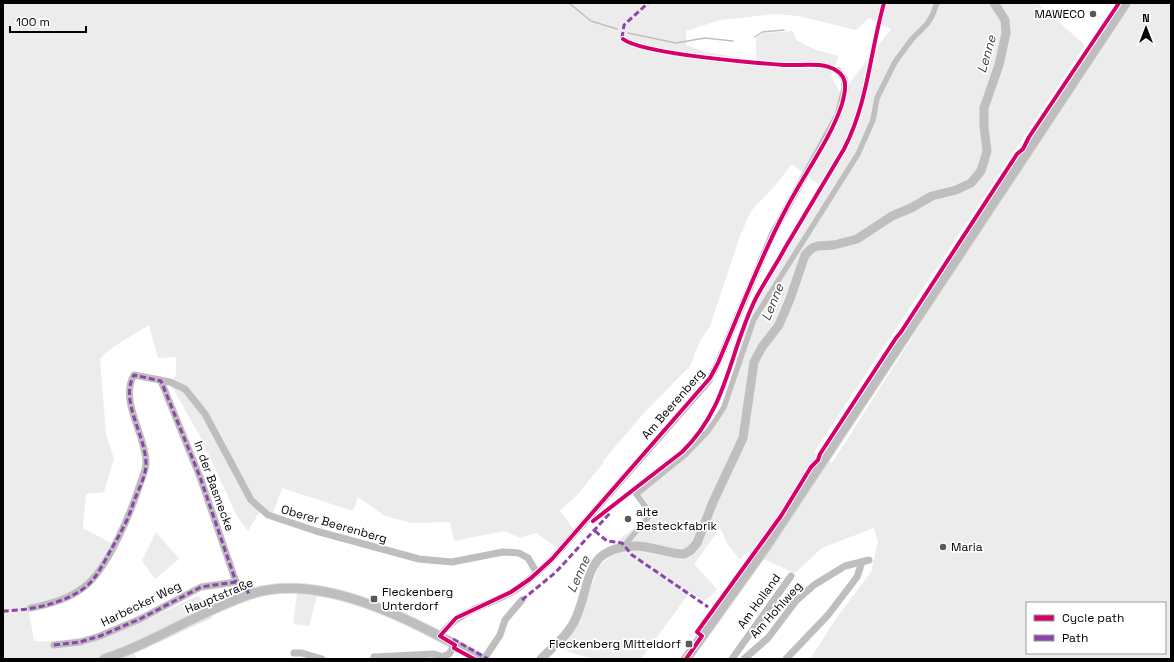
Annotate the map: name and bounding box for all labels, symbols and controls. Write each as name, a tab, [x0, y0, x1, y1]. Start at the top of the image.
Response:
place label: MAWECO	[1034, 6, 1085, 22]
scale bar	[10, 8, 86, 34]
north arrow	[1126, 8, 1166, 48]
marker: MAWECO	[1088, 9, 1098, 19]
text: N	[1142, 11, 1150, 25]
text: 100 m	[16, 14, 50, 30]
water label: Lenne	[973, 32, 1000, 75]
water label: Lenne	[757, 280, 788, 323]
street label: Am Beerenberg	[638, 365, 708, 443]
street label: In der Basmecke	[190, 439, 238, 533]
street label: Oberer Beerenberg	[279, 501, 389, 547]
place label: alte Besteckfabrik	[636, 504, 718, 534]
marker: alte Besteckfabrik	[623, 514, 633, 524]
place label: Maria	[951, 539, 983, 555]
marker: Maria	[938, 542, 948, 552]
water label: Lenne	[563, 552, 595, 595]
street label: Am Holland	[734, 570, 784, 632]
street label: Hauptstraße	[182, 574, 256, 618]
street label: Harbecker Weg	[98, 578, 184, 630]
street label: Am Hohlweg	[746, 578, 806, 642]
place label: Fleckenberg Unterdorf	[382, 584, 453, 614]
marker: Fleckenberg Unterdorf	[369, 594, 379, 604]
legend	[1026, 602, 1166, 654]
text: Cycle path	[1062, 610, 1124, 626]
text: Path	[1062, 630, 1088, 646]
place label: Fleckenberg Mitteldorf	[549, 636, 681, 652]
marker: Fleckenberg Mitteldorf	[684, 639, 694, 649]

